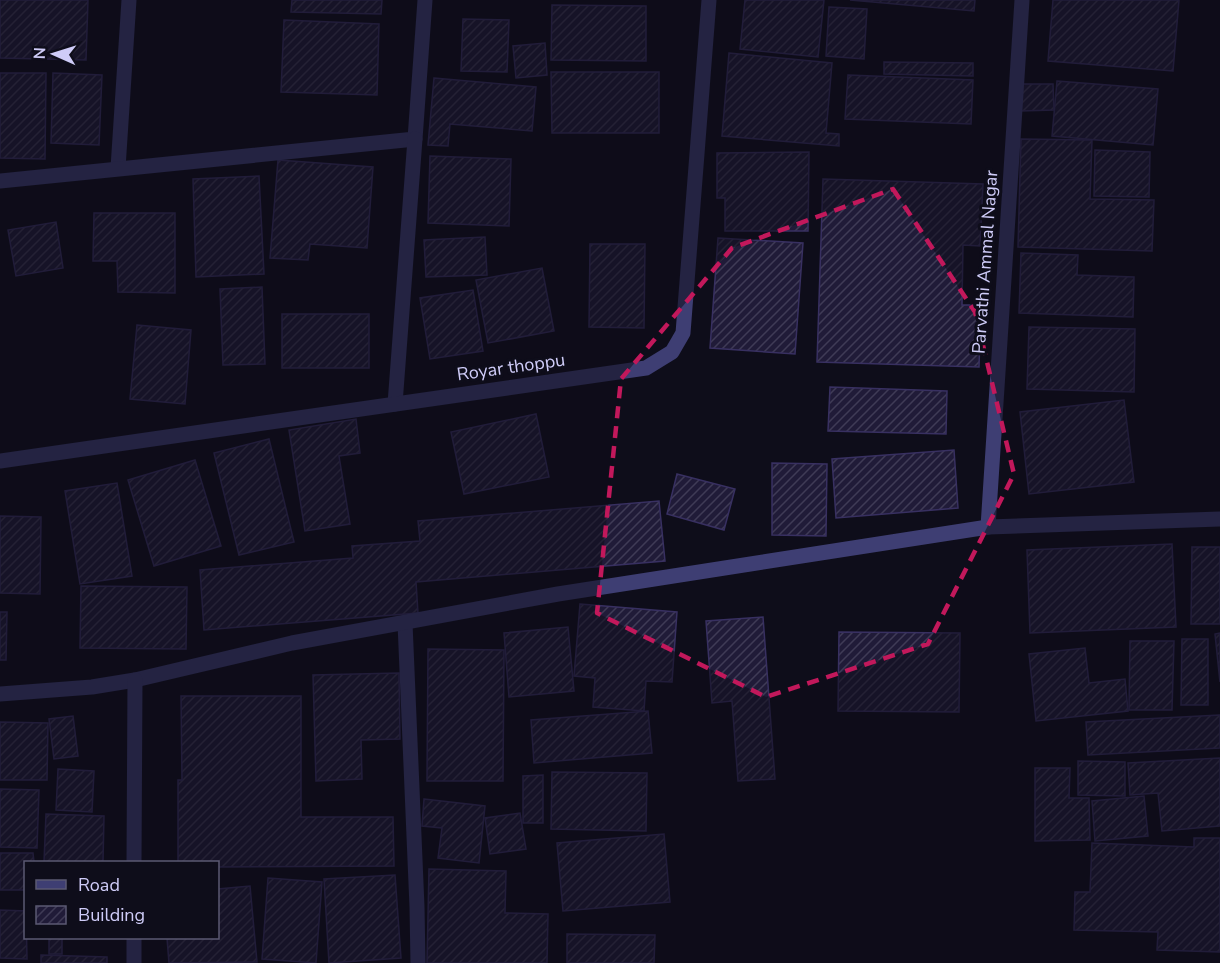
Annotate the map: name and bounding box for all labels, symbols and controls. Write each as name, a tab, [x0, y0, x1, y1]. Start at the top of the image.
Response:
north arrow	[24, 24, 84, 84]
text: N	[29, 47, 51, 60]
street label: Parvathi Ammal Nagar	[967, 169, 1003, 355]
street label: Royar thoppu	[455, 348, 567, 386]
legend	[24, 861, 219, 939]
text: Road	[78, 873, 120, 897]
text: Building	[78, 903, 145, 927]

